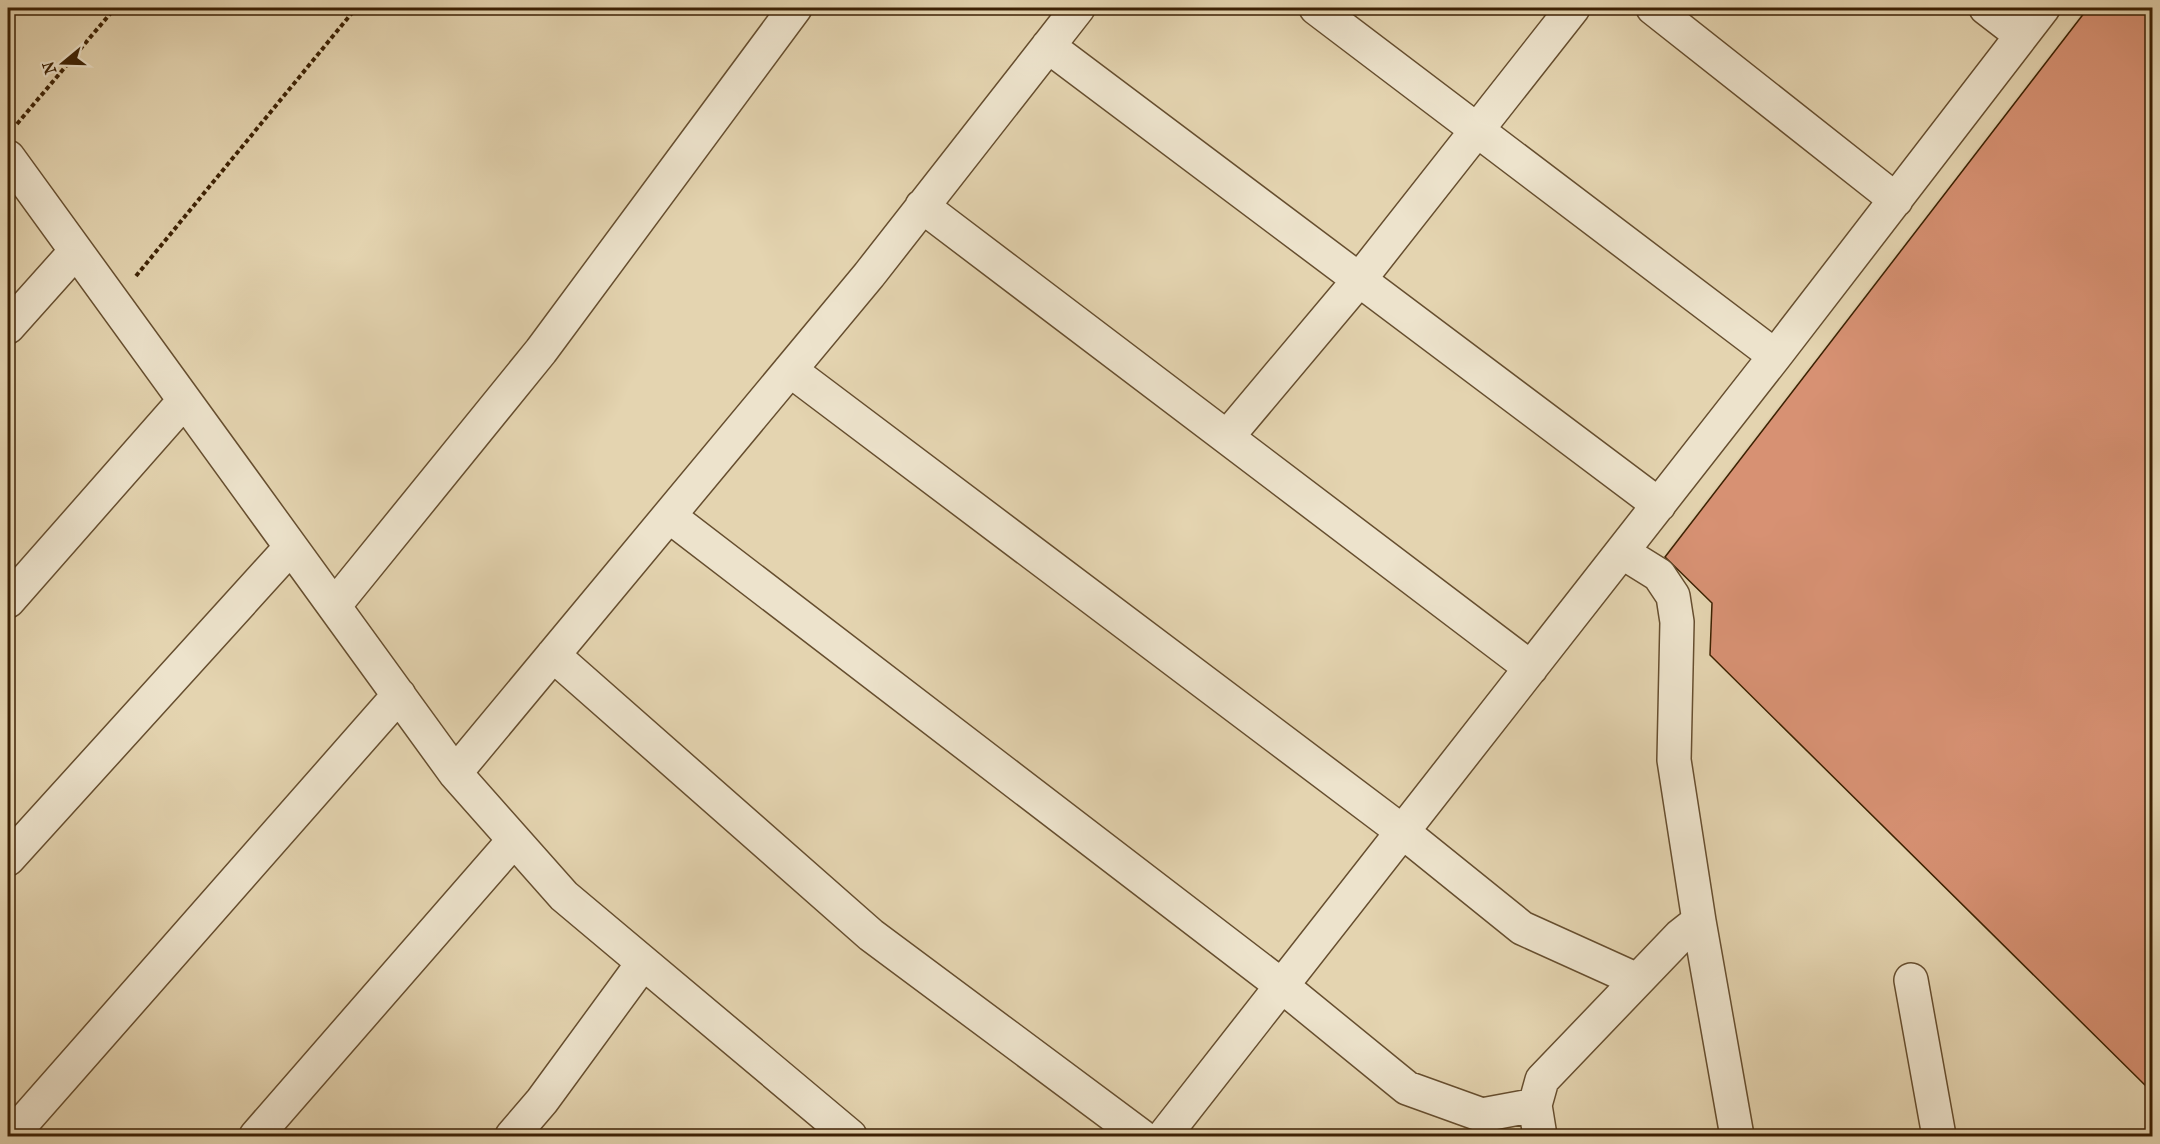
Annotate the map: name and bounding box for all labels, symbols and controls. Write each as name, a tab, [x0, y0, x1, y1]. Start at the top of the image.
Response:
north arrow	[33, 33, 93, 93]
text: N	[38, 58, 60, 77]

